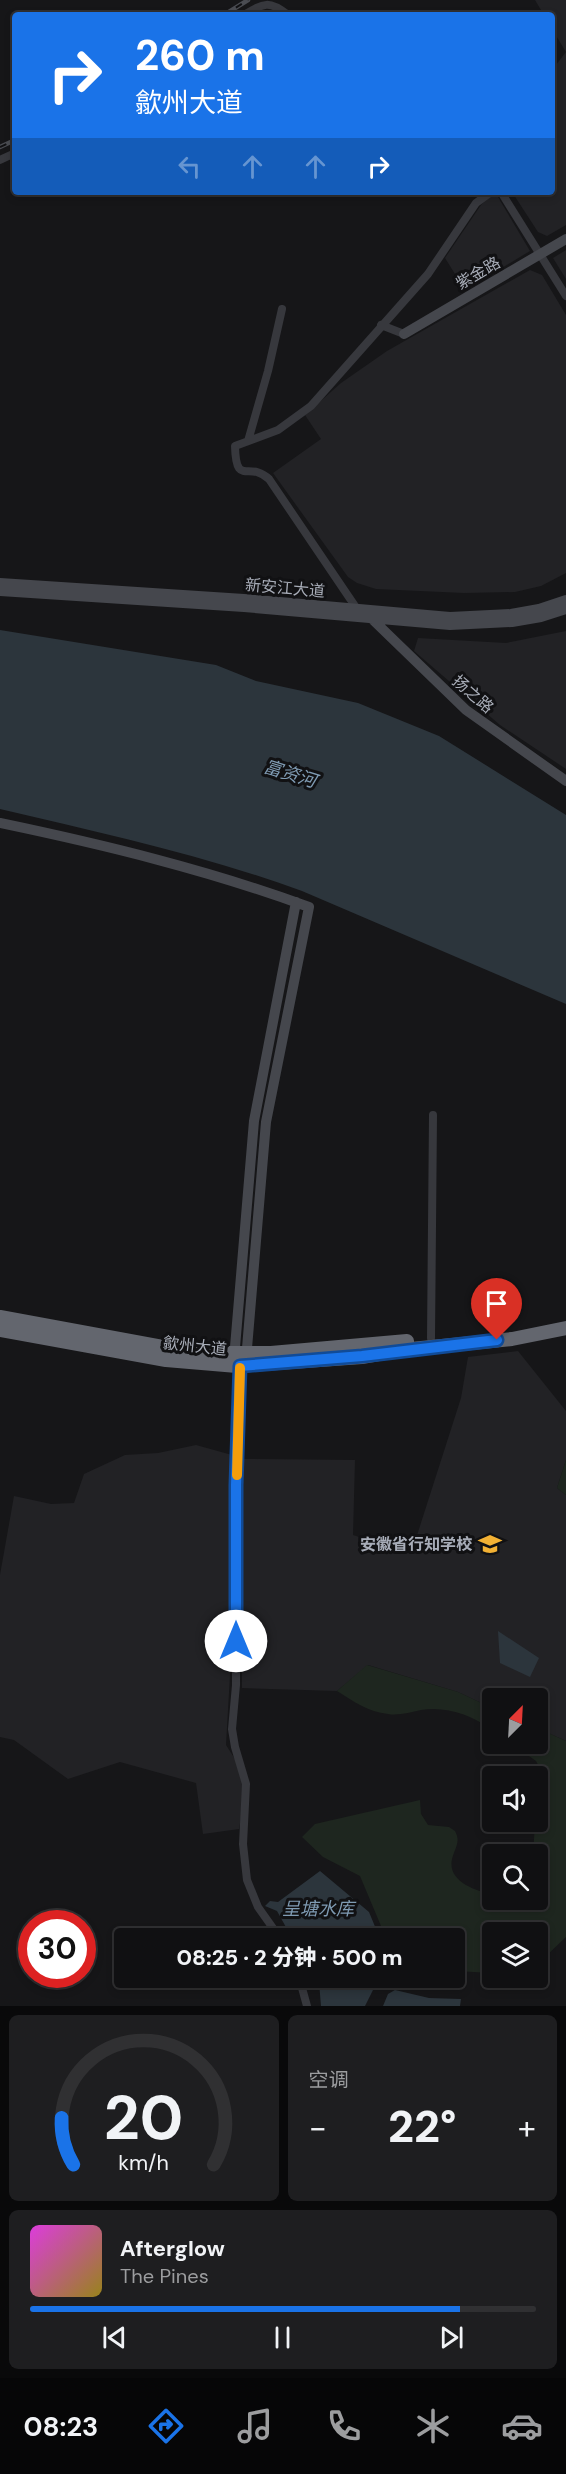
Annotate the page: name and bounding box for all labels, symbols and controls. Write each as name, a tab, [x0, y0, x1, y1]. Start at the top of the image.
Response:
text: 260 m	[135, 28, 265, 83]
icon: right	[36, 36, 114, 114]
text: 歙州大道	[135, 85, 243, 120]
icon: left	[173, 150, 206, 183]
icon: ahead	[236, 150, 269, 183]
icon: ahead	[299, 150, 332, 183]
icon: right	[362, 150, 395, 183]
street label: 紫金路	[452, 252, 504, 294]
street label: 新安江大道	[244, 574, 326, 602]
street label: 扬之路	[448, 670, 498, 718]
water label: 富资河	[261, 755, 322, 794]
pin	[471, 1278, 522, 1340]
icon: arrive	[480, 1287, 513, 1320]
street label: 歙州大道	[162, 1332, 228, 1360]
school or university icon: 安徽省行知学校	[477, 1531, 503, 1557]
place label: 安徽省行知学校	[360, 1534, 473, 1555]
position arrow	[204, 1609, 268, 1673]
north arrow	[482, 1688, 548, 1754]
map controls	[482, 1688, 548, 1988]
button: sound	[482, 1766, 548, 1832]
button: search	[482, 1844, 548, 1910]
water label: 呈塘水库	[282, 1897, 357, 1921]
speed limit sign: 30	[18, 1910, 96, 1988]
button: layers	[482, 1922, 548, 1988]
text: 08:25 · 2 分钟 · 500 m	[177, 1943, 402, 1972]
text: 空调	[309, 2067, 349, 2093]
text: 20	[104, 2077, 184, 2158]
text: 22°	[388, 2097, 456, 2156]
text: −	[309, 2106, 327, 2149]
text: +	[518, 2106, 536, 2149]
text: km/h	[118, 2149, 169, 2177]
text: Afterglow	[120, 2234, 225, 2263]
text: The Pines	[120, 2263, 209, 2289]
icon: previous	[98, 2321, 131, 2354]
icon: pause	[266, 2321, 299, 2354]
icon: next	[435, 2321, 468, 2354]
icon: directions	[145, 2405, 187, 2447]
icon: music	[234, 2405, 276, 2447]
icon: phone	[323, 2405, 365, 2447]
icon: climate	[412, 2405, 454, 2447]
icon: car	[501, 2405, 543, 2447]
text: 08:23	[23, 2409, 98, 2444]

